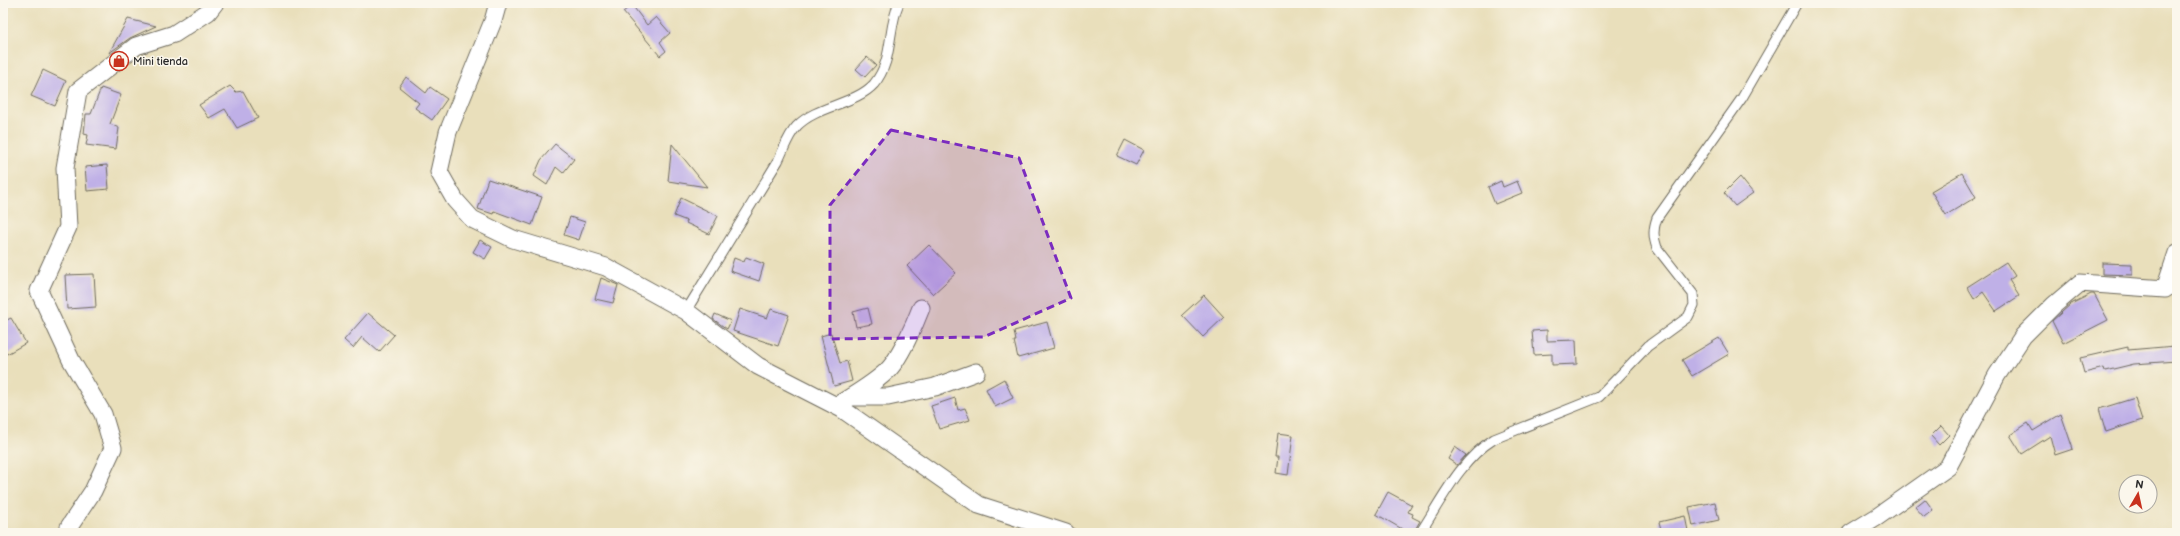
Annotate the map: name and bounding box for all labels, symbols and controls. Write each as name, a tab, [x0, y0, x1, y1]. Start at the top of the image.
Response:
shop icon: Mini tienda	[108, 50, 130, 72]
place label: Mini tienda	[133, 55, 188, 68]
north arrow	[2118, 474, 2158, 514]
text: N	[2134, 478, 2145, 492]

